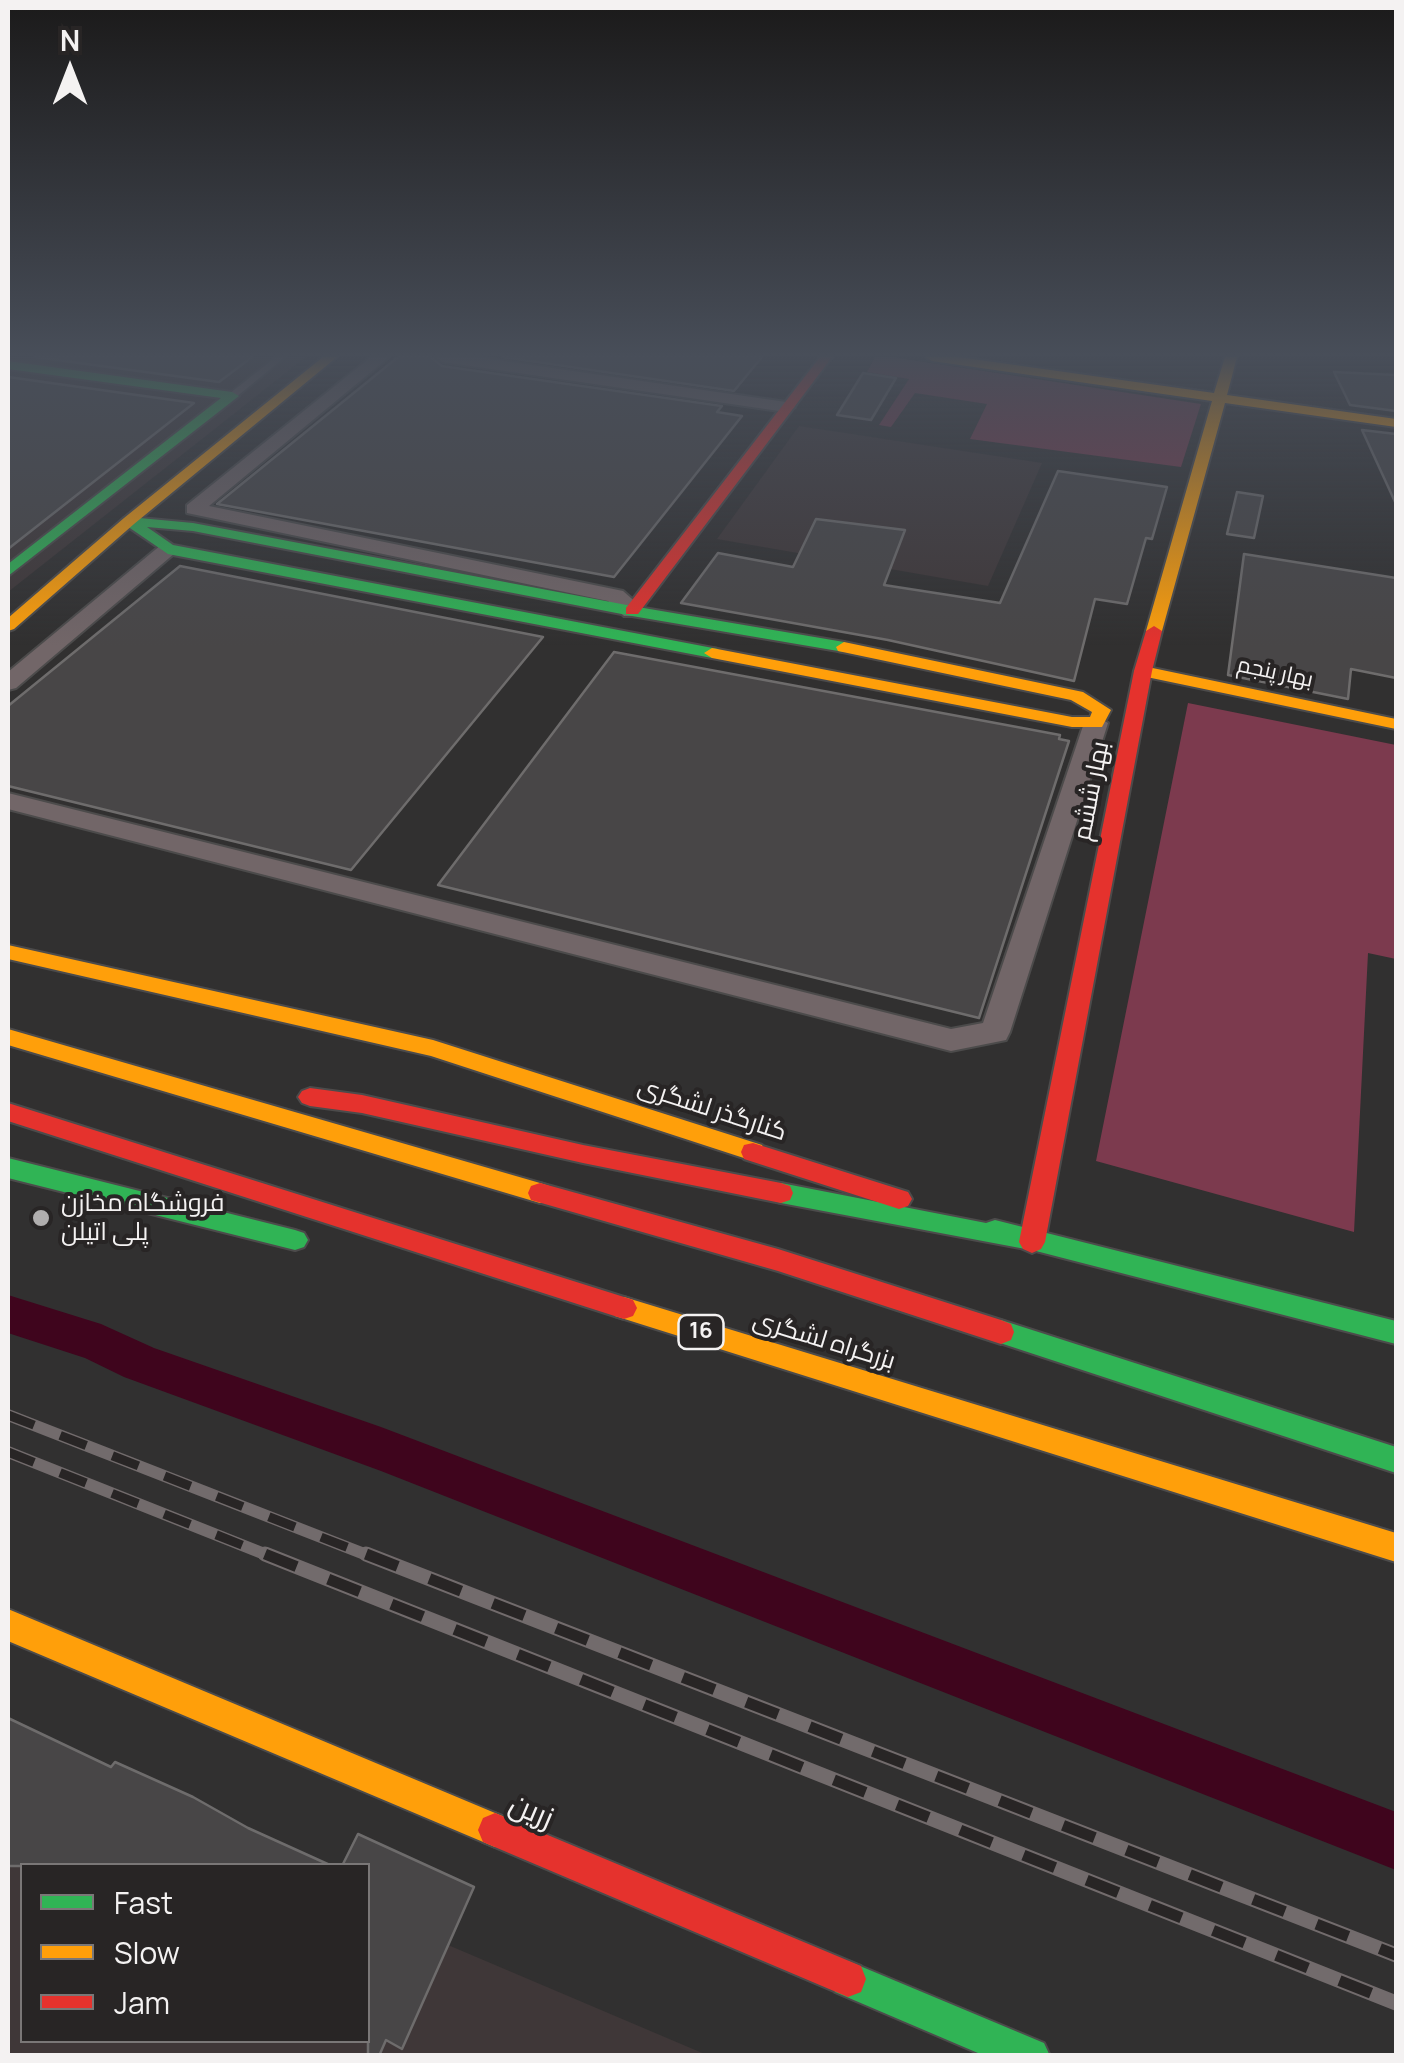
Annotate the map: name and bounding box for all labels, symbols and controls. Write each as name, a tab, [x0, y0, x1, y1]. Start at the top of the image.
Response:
north arrow	[20, 20, 120, 120]
text: N	[60, 21, 80, 59]
street label: بهار پنجم	[1235, 652, 1315, 694]
street label: بهار ششم	[1068, 739, 1116, 843]
street label: کنارگذر لشگری	[634, 1072, 790, 1148]
place label: فروشگاه مخازن پلی اتیلن	[61, 1189, 224, 1248]
marker: فروشگاه مخازن پلی اتیلن	[30, 1207, 52, 1229]
street label: بزرگراه لشگری	[749, 1305, 899, 1377]
road number: 16	[678, 1315, 724, 1349]
street label: زرین	[503, 1787, 559, 1837]
legend	[20, 1863, 370, 2043]
text: Fast	[114, 1882, 173, 1923]
text: Slow	[114, 1932, 180, 1973]
text: Jam	[114, 1982, 170, 2023]

